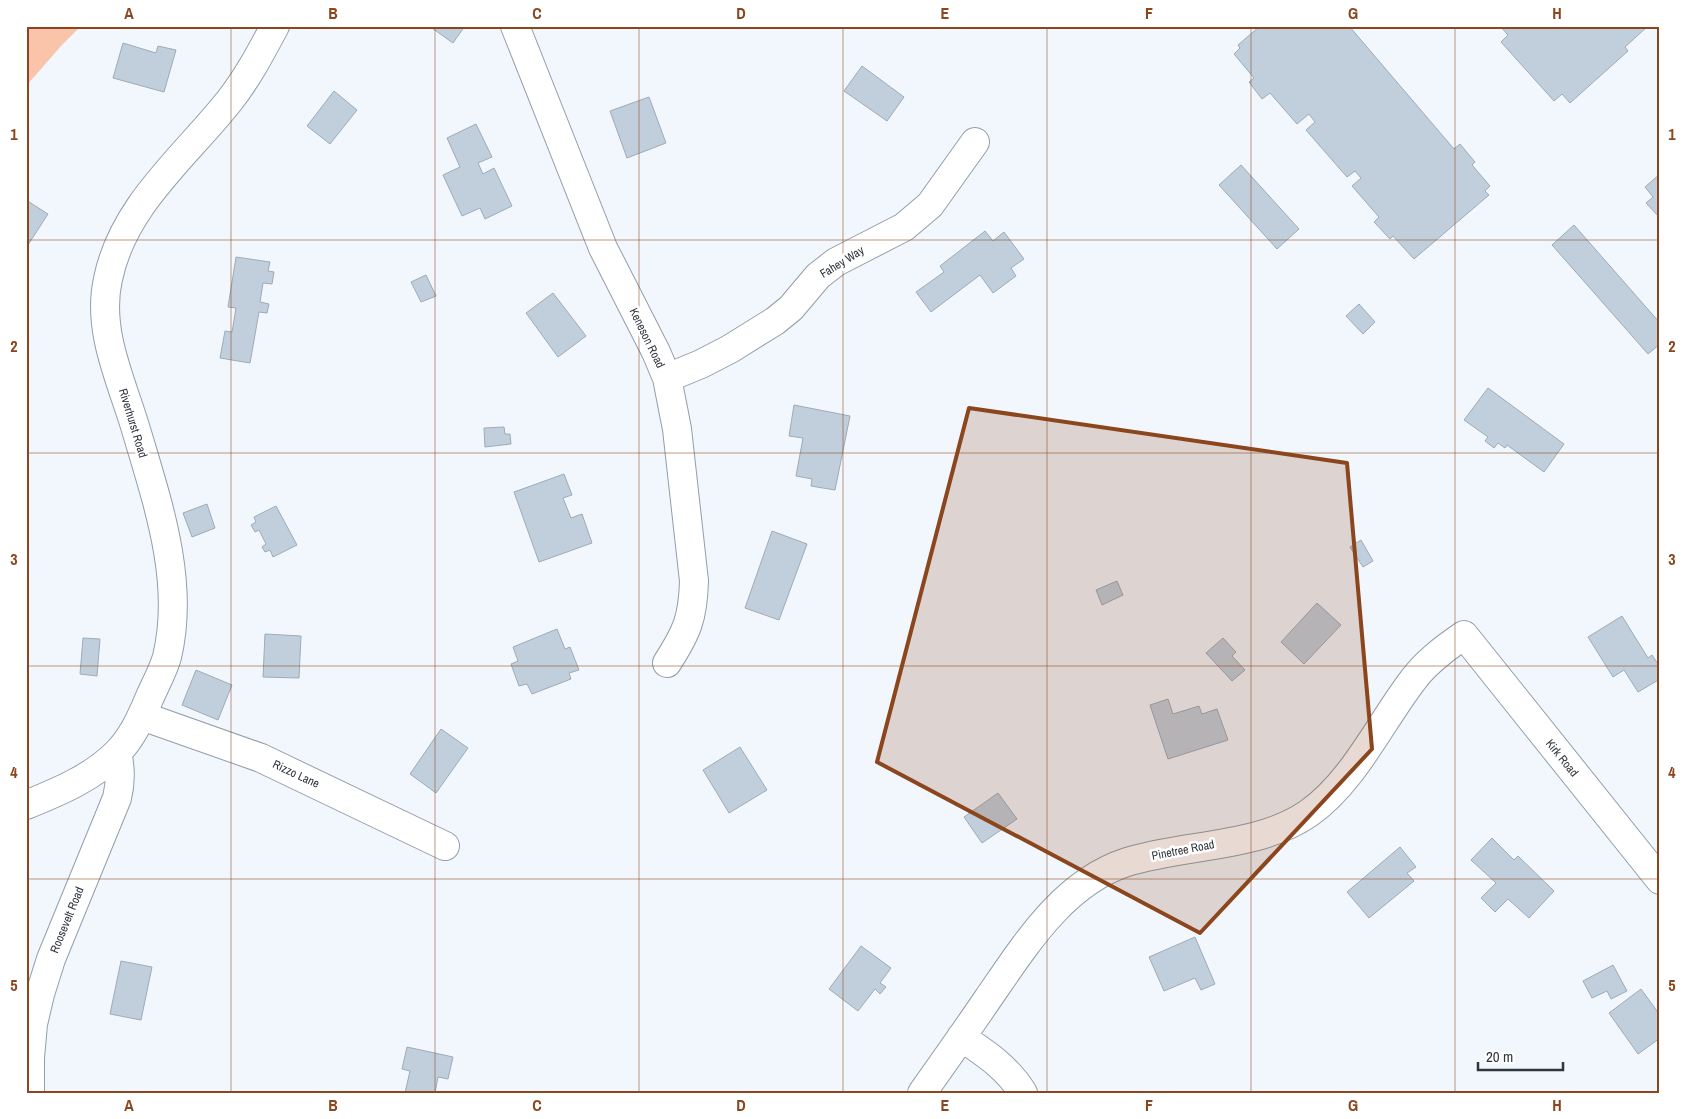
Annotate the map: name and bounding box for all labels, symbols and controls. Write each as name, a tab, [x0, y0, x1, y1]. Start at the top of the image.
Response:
text: A	[124, 2, 134, 24]
text: B	[328, 2, 338, 24]
text: C	[532, 2, 542, 24]
text: D	[736, 2, 746, 24]
text: E	[941, 2, 950, 24]
text: F	[1145, 2, 1153, 24]
text: G	[1348, 2, 1358, 24]
text: H	[1552, 2, 1562, 24]
text: 1	[10, 123, 18, 145]
text: 1	[1668, 123, 1676, 145]
street label: Fahey Way	[817, 242, 867, 282]
street label: Keneson Road	[626, 305, 668, 371]
text: 2	[10, 335, 18, 357]
text: 2	[1668, 335, 1676, 357]
street label: Riverhurst Road	[115, 386, 151, 460]
text: 3	[10, 548, 18, 570]
text: 3	[1668, 548, 1676, 570]
street label: Kirk Road	[1542, 736, 1582, 780]
street label: Rizzo Lane	[270, 756, 322, 792]
text: 4	[10, 761, 18, 783]
text: 4	[1668, 761, 1676, 783]
street label: Pinetree Road	[1150, 836, 1216, 864]
street label: Roosevelt Road	[46, 885, 88, 955]
text: 5	[10, 974, 18, 996]
text: 5	[1668, 974, 1676, 996]
scale bar	[1478, 1039, 1564, 1071]
text: 20 m	[1486, 1046, 1513, 1067]
text: A	[124, 1094, 134, 1116]
text: B	[328, 1094, 338, 1116]
text: C	[532, 1094, 542, 1116]
text: D	[736, 1094, 746, 1116]
text: E	[941, 1094, 950, 1116]
text: F	[1145, 1094, 1153, 1116]
text: G	[1348, 1094, 1358, 1116]
text: H	[1552, 1094, 1562, 1116]

